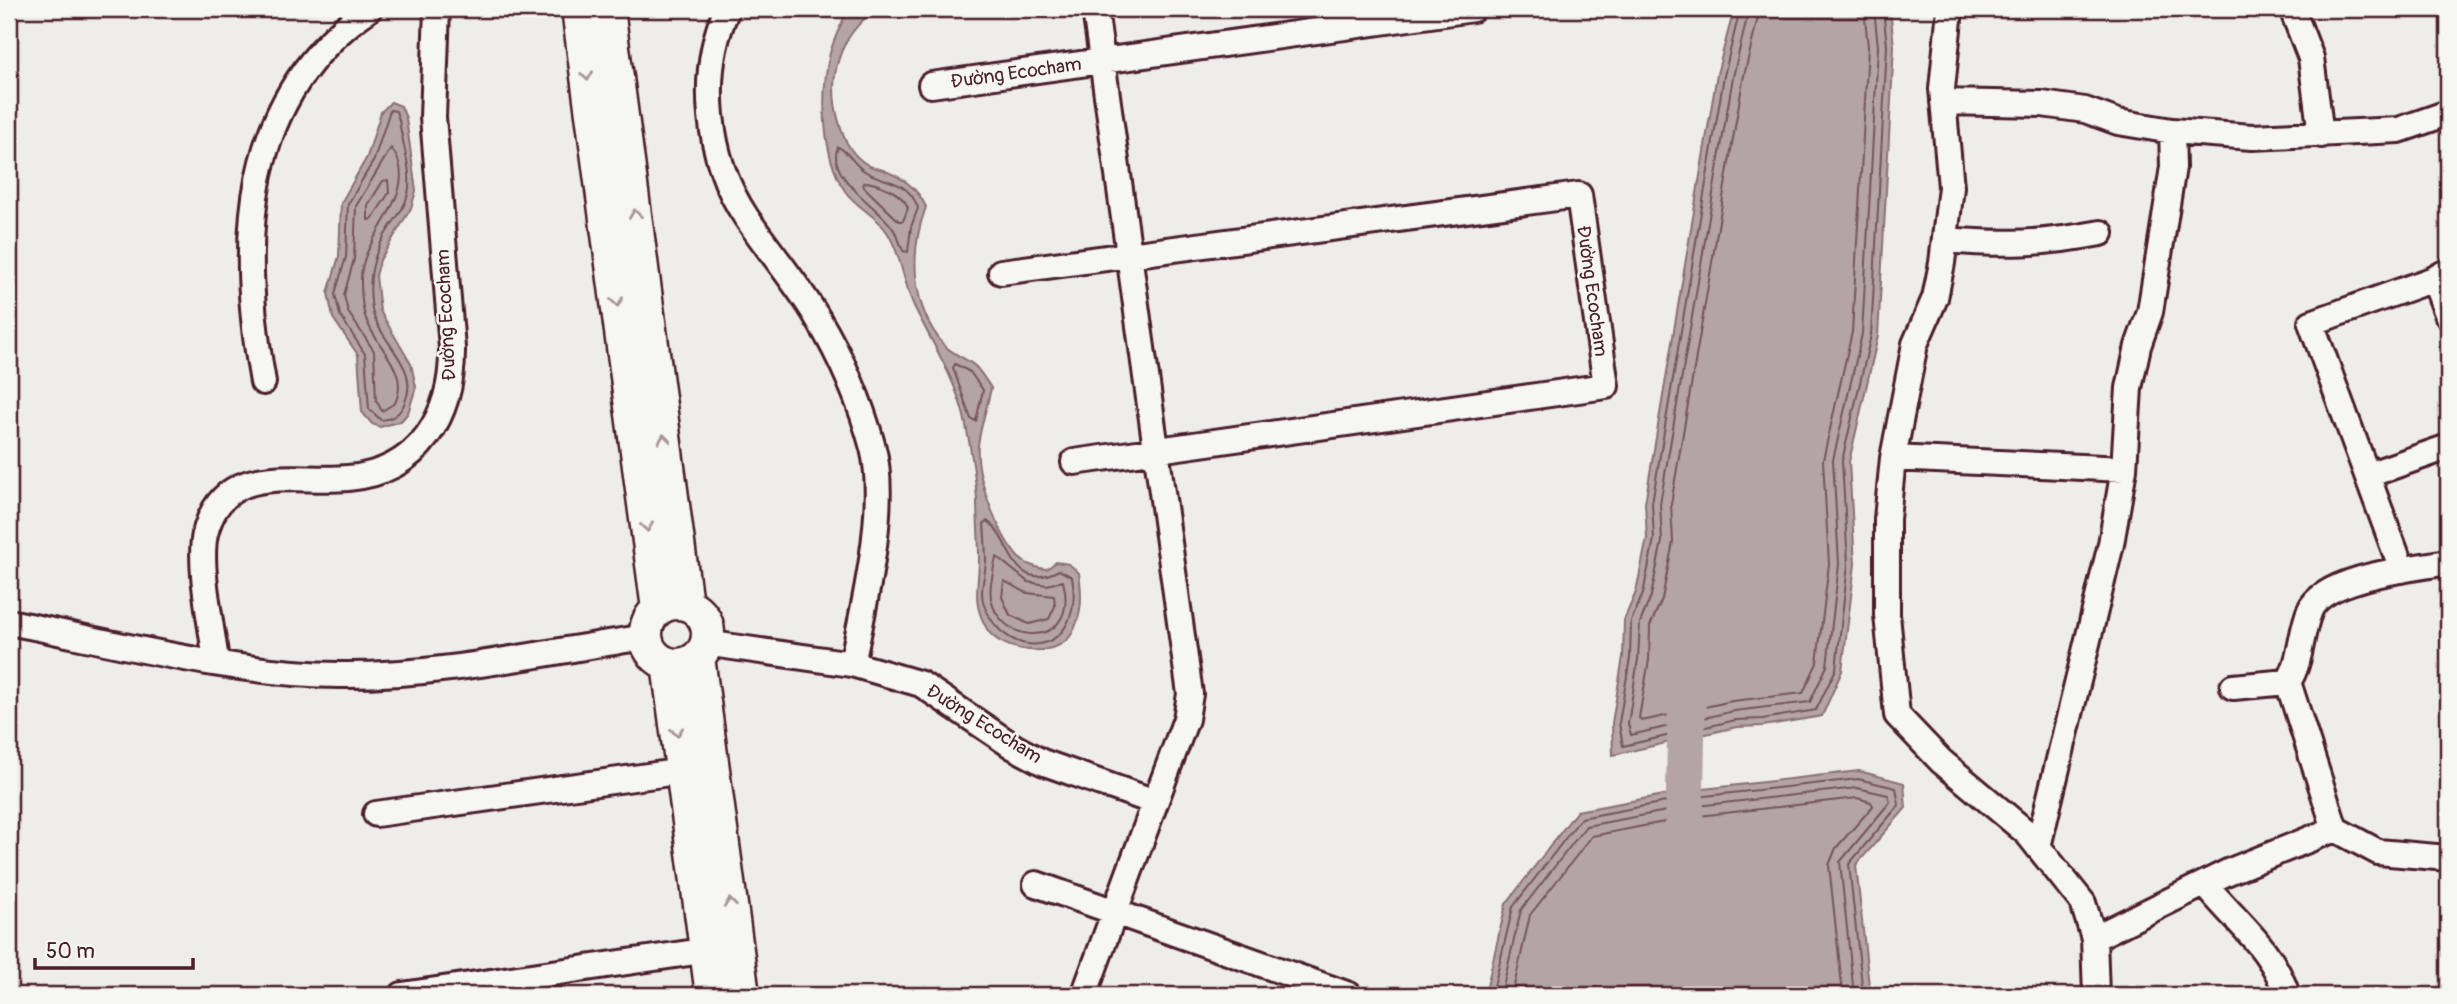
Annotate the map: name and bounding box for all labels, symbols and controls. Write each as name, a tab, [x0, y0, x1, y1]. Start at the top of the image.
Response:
street label: Đường Ecocham	[949, 52, 1083, 94]
one-way arrow	[579, 71, 594, 82]
one-way arrow	[627, 208, 642, 219]
street label: Đường Ecocham	[1571, 224, 1613, 358]
street label: Đường Ecocham	[431, 248, 461, 381]
one-way arrow	[609, 296, 624, 308]
one-way arrow	[657, 433, 672, 445]
one-way arrow	[639, 522, 654, 533]
street label: Đường Ecocham	[922, 679, 1046, 769]
one-way arrow	[669, 726, 684, 738]
one-way arrow	[723, 897, 738, 909]
scale bar	[35, 927, 192, 971]
text: 50 m	[46, 938, 95, 965]

